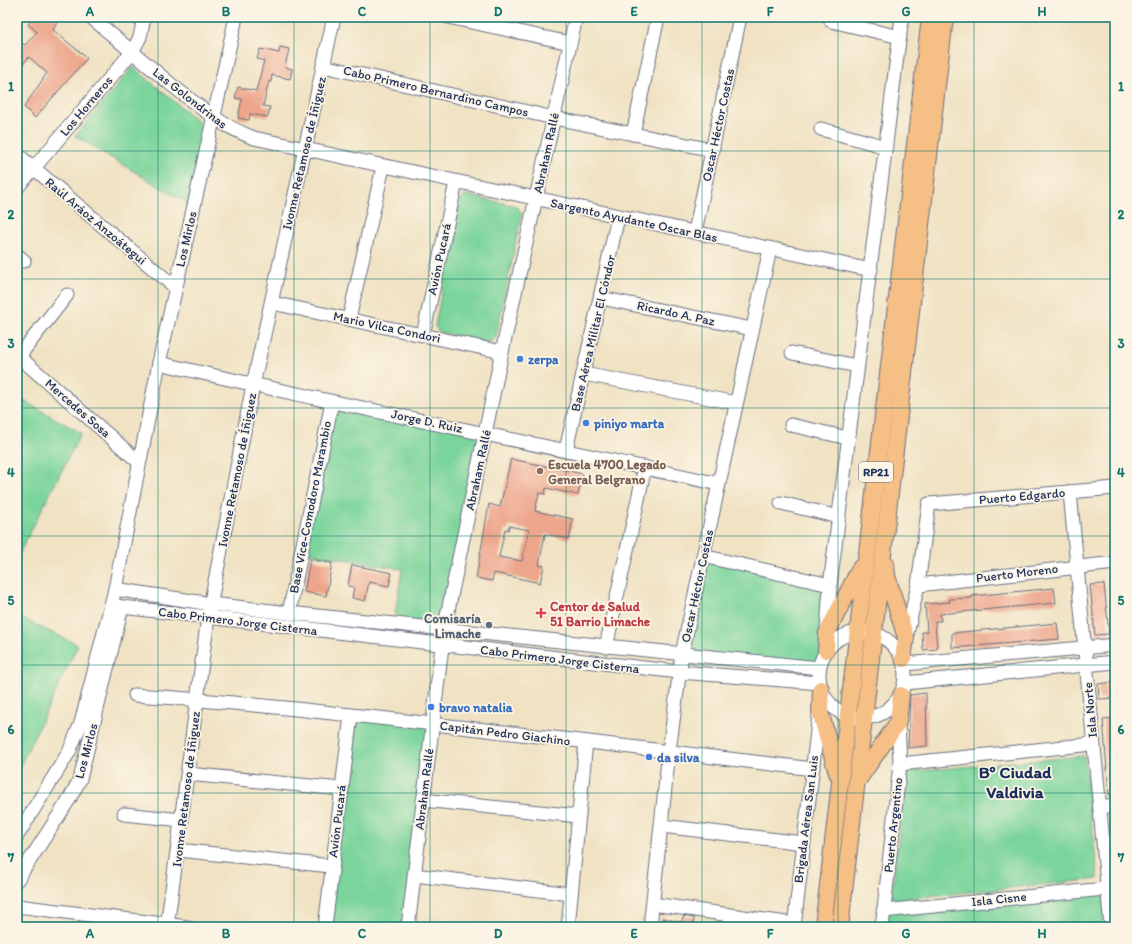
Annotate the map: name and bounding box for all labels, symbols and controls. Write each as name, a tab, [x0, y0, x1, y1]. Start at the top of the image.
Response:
text: A	[85, 4, 95, 19]
text: B	[222, 4, 231, 19]
text: C	[358, 4, 367, 19]
text: D	[494, 4, 503, 19]
text: E	[630, 4, 638, 19]
text: F	[767, 4, 774, 19]
text: G	[902, 4, 911, 19]
text: H	[1038, 4, 1047, 19]
street label: Cabo Primero Bernardino Campos	[342, 62, 530, 120]
street label: Las Golondrinas	[150, 64, 230, 132]
street label: Oscar Héctor Costas	[699, 67, 737, 183]
street label: Los Horneros	[57, 73, 116, 139]
street label: Ivonne Retamoso de Íñiguez	[279, 75, 329, 231]
text: 1	[8, 79, 14, 94]
text: 1	[1118, 79, 1124, 94]
street label: Abraham Rallé	[530, 111, 562, 195]
street label: Raúl Aráoz Anzoátegui	[42, 174, 150, 268]
street label: Sargento Ayudante Oscar Blas	[549, 195, 719, 245]
text: 2	[8, 207, 15, 222]
text: 2	[1118, 207, 1125, 222]
street label: Los Mirlos	[172, 209, 200, 268]
street label: Avión Pucará	[424, 221, 454, 296]
street label: Base Aérea Militar El Cóndor	[568, 252, 619, 413]
street label: Ricardo A. Paz	[636, 297, 716, 329]
street label: Mario Vilca Condori	[332, 308, 442, 346]
text: 3	[7, 336, 15, 351]
text: 3	[1117, 336, 1125, 351]
place label: zerpa	[528, 352, 559, 368]
marker: zerpa	[515, 354, 525, 364]
street label: Mercedes Sosa	[42, 375, 114, 441]
street label: Ivonne Retamoso de Íñiguez	[215, 392, 259, 548]
street label: Jorge D. Ruiz	[390, 406, 464, 436]
place label: piniyo marta	[593, 416, 665, 432]
marker: piniyo marta	[581, 418, 591, 428]
street label: Base Vice-Comodoro Marambio	[286, 419, 334, 595]
street label: Abraham Rallé	[462, 428, 494, 512]
place label: Escuela 4700 Legado General Belgrano	[548, 457, 667, 488]
road number: RP21	[859, 462, 893, 482]
text: 4	[7, 465, 15, 480]
text: 4	[1117, 465, 1125, 480]
marker: Escuela 4700 Legado General Belgrano	[535, 466, 545, 476]
street label: Puerto Edgardo	[978, 485, 1066, 507]
street label: Oscar Héctor Costas	[678, 528, 716, 644]
street label: Puerto Moreno	[975, 560, 1059, 585]
text: 5	[8, 593, 15, 608]
text: 5	[1118, 593, 1125, 608]
place label: Centor de Salud 51 Barrio Limache	[550, 599, 650, 629]
street label: Cabo Primero Jorge Cisterna	[157, 604, 319, 638]
marker: Centor de Salud 51 Barrio Limache	[535, 607, 547, 619]
place label: Comisaría Limache	[424, 611, 481, 641]
marker: Comisaría Limache	[484, 620, 494, 630]
street label: Cabo Primero Jorge Cisterna	[479, 642, 641, 676]
street label: Isla Norte	[1080, 682, 1100, 738]
place label: bravo natalia	[439, 700, 513, 715]
marker: bravo natalia	[426, 702, 436, 712]
street label: Ivonne Retamoso de Íñiguez	[169, 710, 203, 868]
street label: Capitán Pedro Giachino	[439, 718, 572, 749]
street label: Los Mirlos	[71, 721, 101, 780]
text: 6	[8, 722, 15, 737]
text: 6	[1118, 722, 1125, 737]
street label: Abraham Rallé	[412, 747, 436, 831]
place label: da silva	[657, 750, 700, 765]
marker: da silva	[644, 752, 654, 762]
street label: Brigada Aérea San Luis	[791, 754, 821, 884]
district label: Bº Ciudad Valdivia	[979, 762, 1052, 802]
street label: Puerto Argentino	[881, 776, 906, 873]
street label: Avión Pucará	[325, 783, 349, 858]
text: 7	[7, 850, 15, 865]
text: 7	[1117, 850, 1125, 865]
street label: Isla Cisne	[971, 889, 1027, 909]
text: A	[85, 926, 95, 941]
text: B	[222, 926, 231, 941]
text: C	[358, 926, 367, 941]
text: D	[494, 926, 503, 941]
text: E	[630, 926, 638, 941]
text: F	[767, 926, 774, 941]
text: G	[902, 926, 911, 941]
text: H	[1038, 926, 1047, 941]

